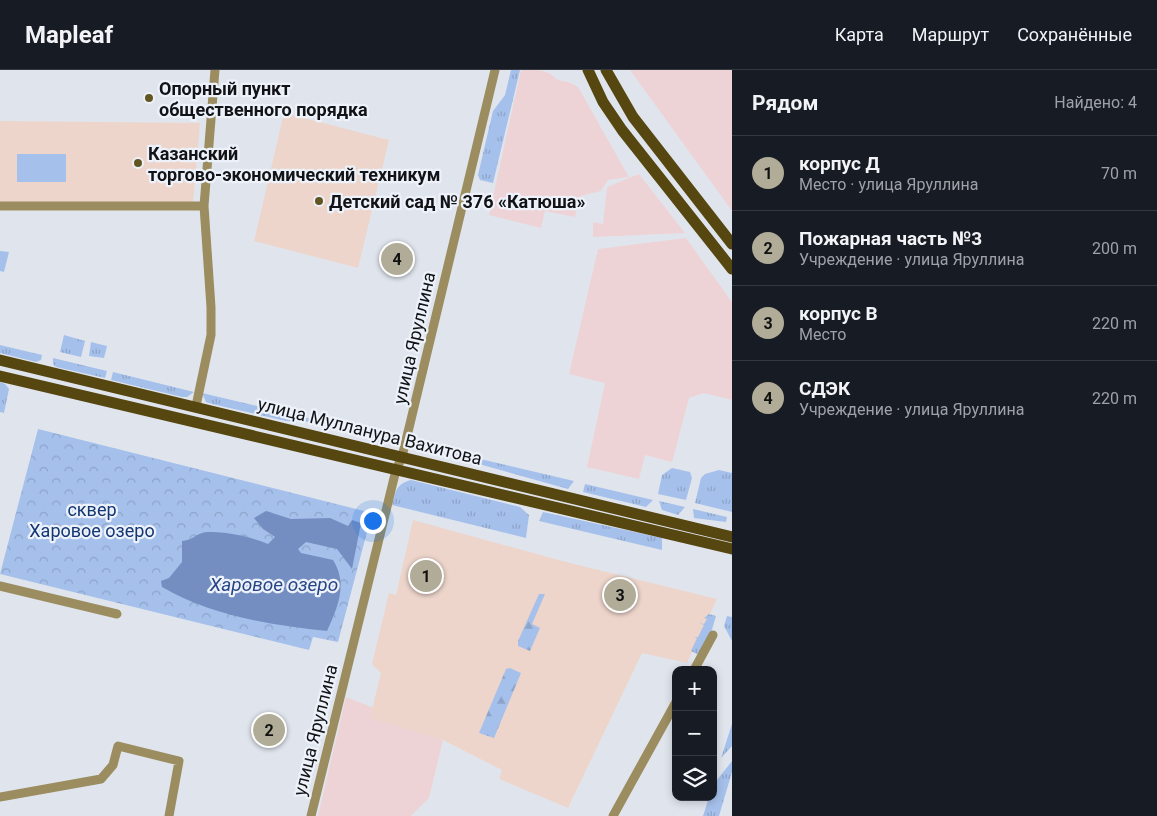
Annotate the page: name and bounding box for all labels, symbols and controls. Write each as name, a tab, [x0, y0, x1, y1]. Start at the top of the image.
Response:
text: Mapleaf	[25, 21, 113, 49]
text: Карта	[835, 24, 884, 45]
text: Маршрут	[912, 24, 989, 45]
text: Сохранённые	[1017, 24, 1132, 45]
place label: Опорный пункт общественного порядка	[159, 78, 368, 120]
text: Рядом	[752, 91, 818, 115]
marker: Опорный пункт общественного порядка	[143, 92, 155, 104]
text: Найдено: 4	[1054, 93, 1137, 112]
place label: Казанский торгово-экономический техникум	[148, 143, 440, 185]
text: корпус Д	[799, 152, 880, 175]
marker: Казанский торгово-экономический техникум	[132, 157, 144, 169]
text: 1	[763, 164, 773, 183]
text: 70 m	[1101, 164, 1137, 183]
text: Место · улица Яруллина	[799, 175, 978, 194]
place label: Детский сад № 376 «Катюша»	[329, 191, 585, 212]
marker: Детский сад № 376 «Катюша»	[313, 195, 325, 207]
text: Пожарная часть №3	[799, 227, 982, 250]
text: 2	[763, 239, 773, 258]
text: 200 m	[1092, 239, 1137, 258]
pin: 4	[381, 240, 413, 278]
text: Учреждение · улица Яруллина	[799, 250, 1024, 269]
street label: улица Яруллина	[389, 270, 439, 406]
text: корпус В	[799, 302, 878, 325]
text: 3	[763, 314, 773, 333]
text: 220 m	[1092, 314, 1137, 333]
text: Место	[799, 325, 846, 344]
text: СДЭК	[799, 377, 850, 400]
text: 4	[763, 389, 773, 408]
text: 220 m	[1092, 389, 1137, 408]
street label: улица Мулланура Вахитова	[256, 393, 484, 469]
text: Учреждение · улица Яруллина	[799, 400, 1024, 419]
park label: сквер Харовое озеро	[29, 499, 155, 541]
your location	[360, 508, 386, 534]
pin: 1	[410, 557, 442, 595]
water label: Харовое озеро	[209, 573, 338, 596]
pin: 3	[604, 576, 636, 614]
street label: улица Яруллина	[288, 662, 342, 798]
map controls	[672, 666, 717, 801]
button: +	[672, 666, 717, 711]
pin: 2	[253, 711, 285, 749]
button: −	[672, 711, 717, 756]
button: layers	[672, 756, 717, 801]

